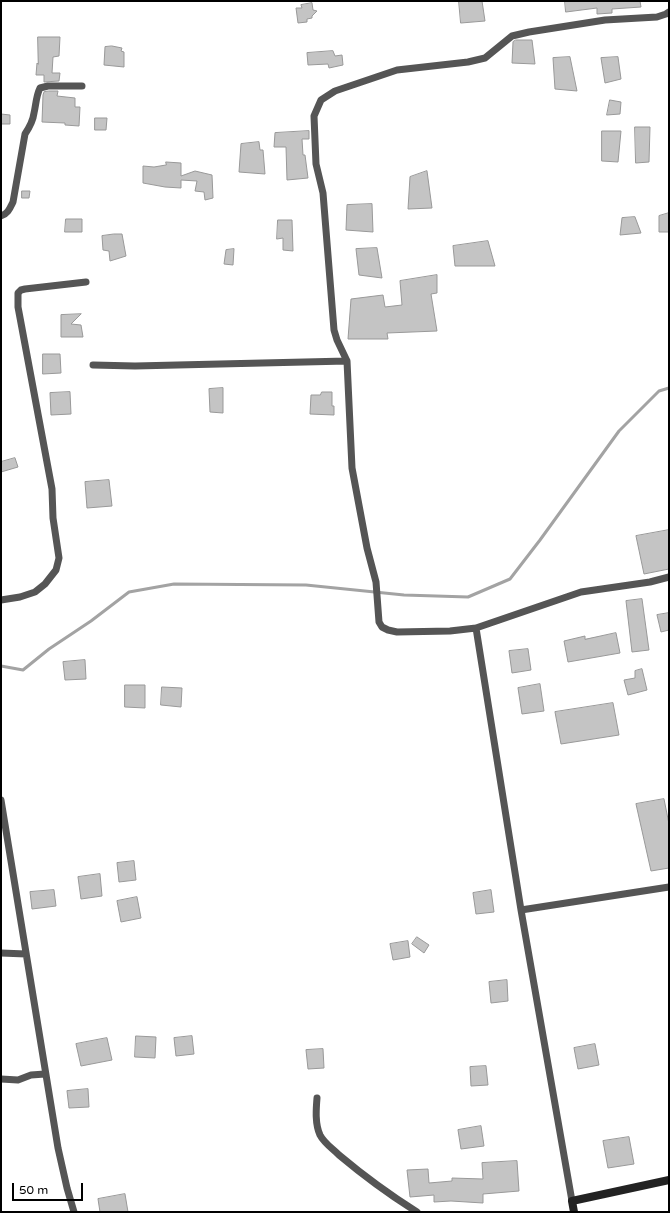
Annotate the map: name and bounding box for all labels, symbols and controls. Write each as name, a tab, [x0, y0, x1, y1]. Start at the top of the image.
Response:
scale bar	[14, 1175, 85, 1201]
text: 50 m	[19, 1183, 48, 1197]

